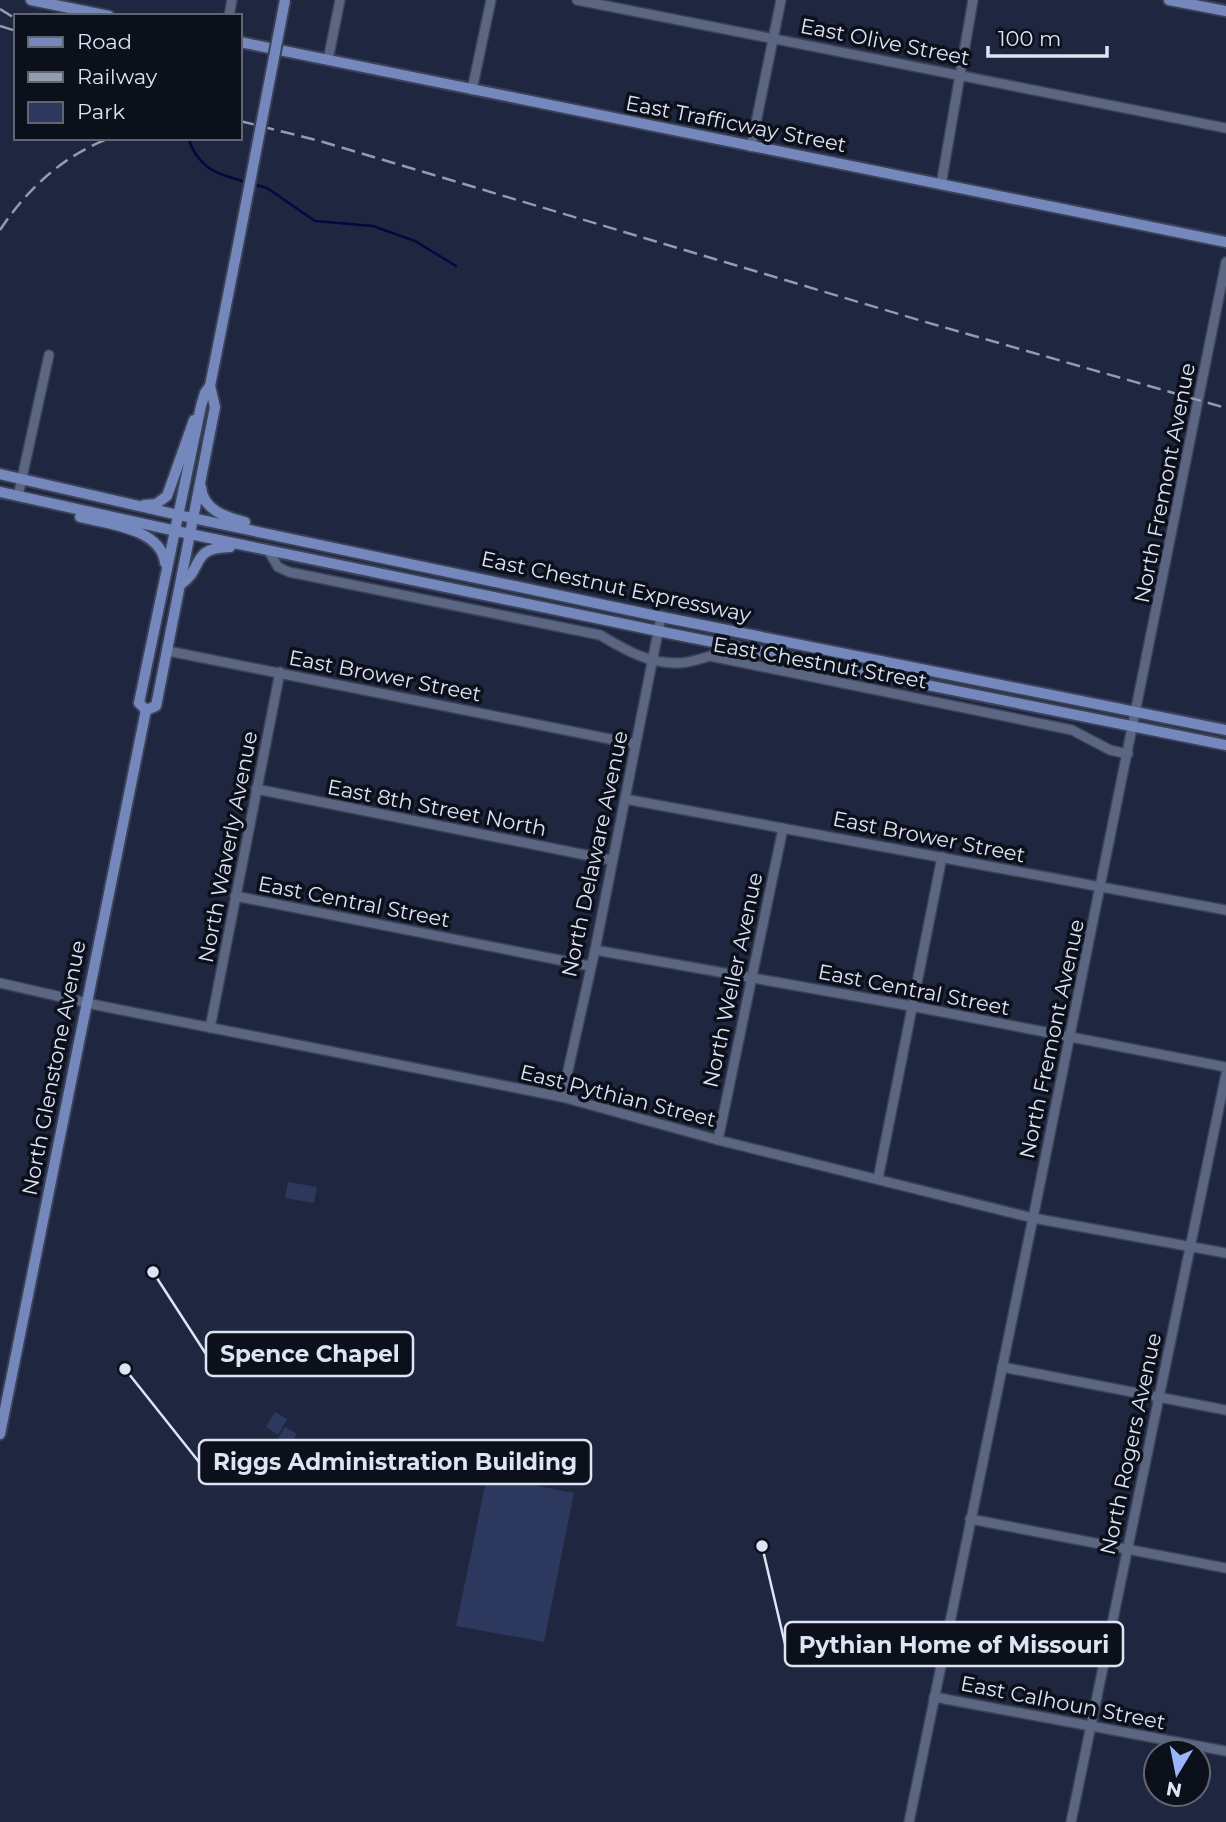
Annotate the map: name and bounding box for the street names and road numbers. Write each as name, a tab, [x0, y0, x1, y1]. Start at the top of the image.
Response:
street label: East Olive Street	[798, 13, 972, 70]
street label: East Trafficway Street	[624, 90, 849, 157]
street label: North Fremont Avenue	[1129, 361, 1200, 605]
street label: East Chestnut Expressway	[479, 546, 754, 627]
street label: East Chestnut Street	[711, 631, 929, 694]
street label: East Brower Street	[287, 645, 484, 706]
street label: North Delaware Avenue	[556, 728, 633, 979]
street label: North Waverly Avenue	[193, 729, 262, 965]
street label: East 8th Street North	[325, 774, 549, 841]
street label: East Brower Street	[831, 806, 1028, 867]
street label: North Weller Avenue	[697, 870, 768, 1090]
street label: East Central Street	[256, 871, 452, 932]
street label: North Fremont Avenue	[1014, 917, 1089, 1161]
street label: North Glenstone Avenue	[17, 938, 91, 1197]
street label: East Central Street	[816, 959, 1012, 1020]
street label: East Pythian Street	[518, 1059, 719, 1132]
street label: North Rogers Avenue	[1095, 1331, 1166, 1557]
street label: East Calhoun Street	[959, 1670, 1168, 1735]

